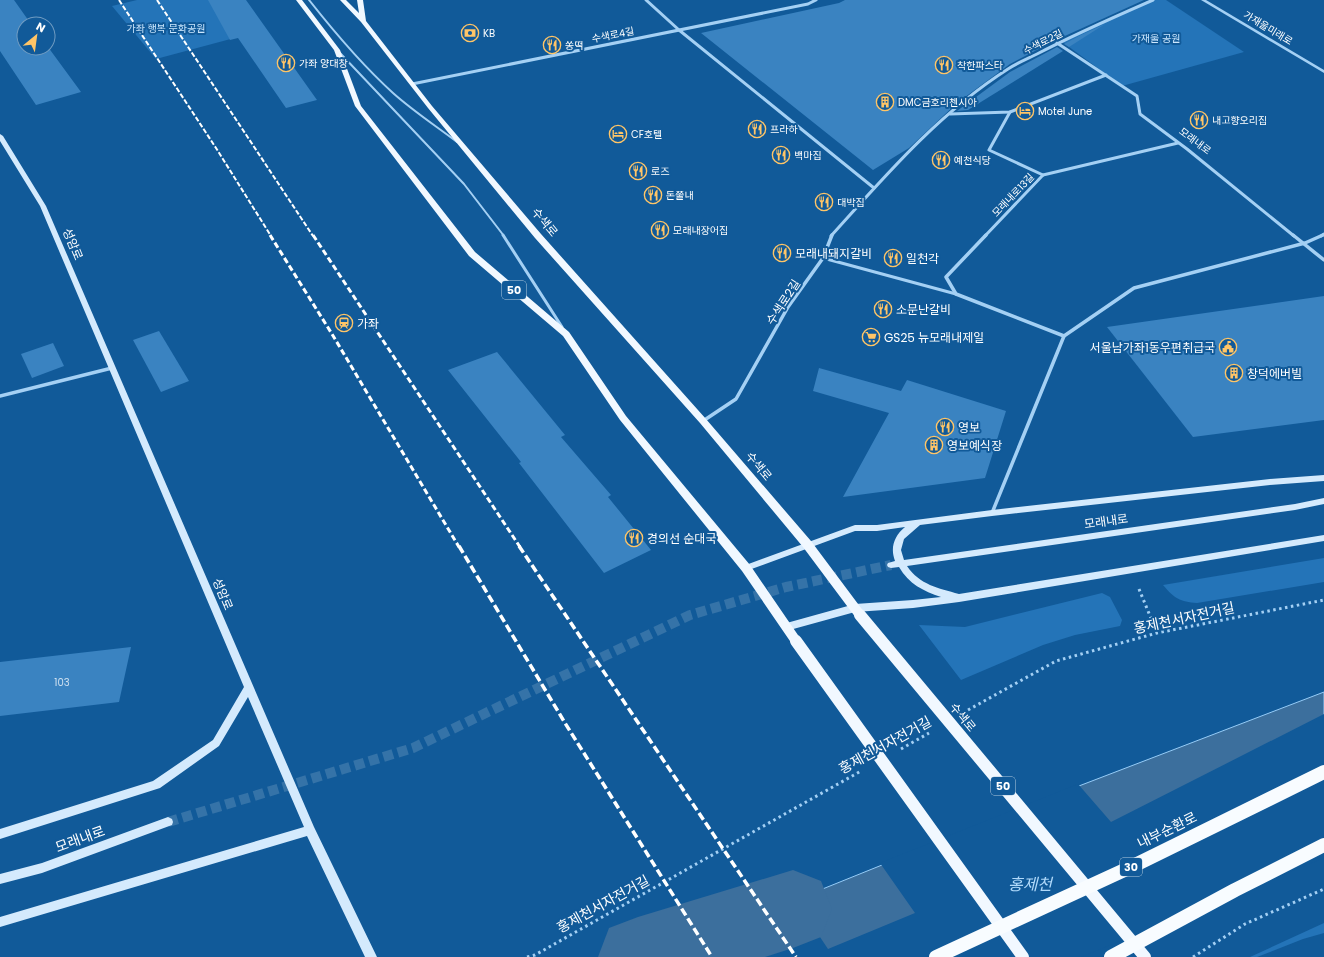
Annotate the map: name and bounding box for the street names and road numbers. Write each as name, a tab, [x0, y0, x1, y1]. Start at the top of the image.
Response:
street label: 가재울미래로	[1240, 7, 1296, 49]
street label: 수색로4길	[590, 24, 636, 46]
street label: 수색로2길	[1021, 26, 1065, 58]
street label: 모래내로	[1176, 124, 1214, 158]
street label: 모래내로13길	[988, 170, 1038, 220]
street label: 수색로	[528, 204, 562, 240]
street label: 성암로	[59, 225, 87, 263]
street label: 수색로2길	[762, 276, 804, 328]
road number: 50	[502, 281, 526, 299]
street label: 수색로	[742, 448, 776, 484]
street label: 모래내로	[1083, 510, 1129, 532]
street label: 성암로	[209, 575, 237, 613]
street label: 홍제천서자전거길	[1132, 598, 1236, 638]
street label: 수색로	[946, 699, 980, 735]
street label: 홍제천서자전거길	[835, 711, 935, 779]
road number: 50	[991, 777, 1015, 795]
street label: 내부순환로	[1134, 807, 1200, 853]
street label: 모래내로	[52, 821, 108, 857]
road number: 30	[1120, 858, 1142, 876]
street label: 홍제천서자전거길	[553, 870, 653, 938]

